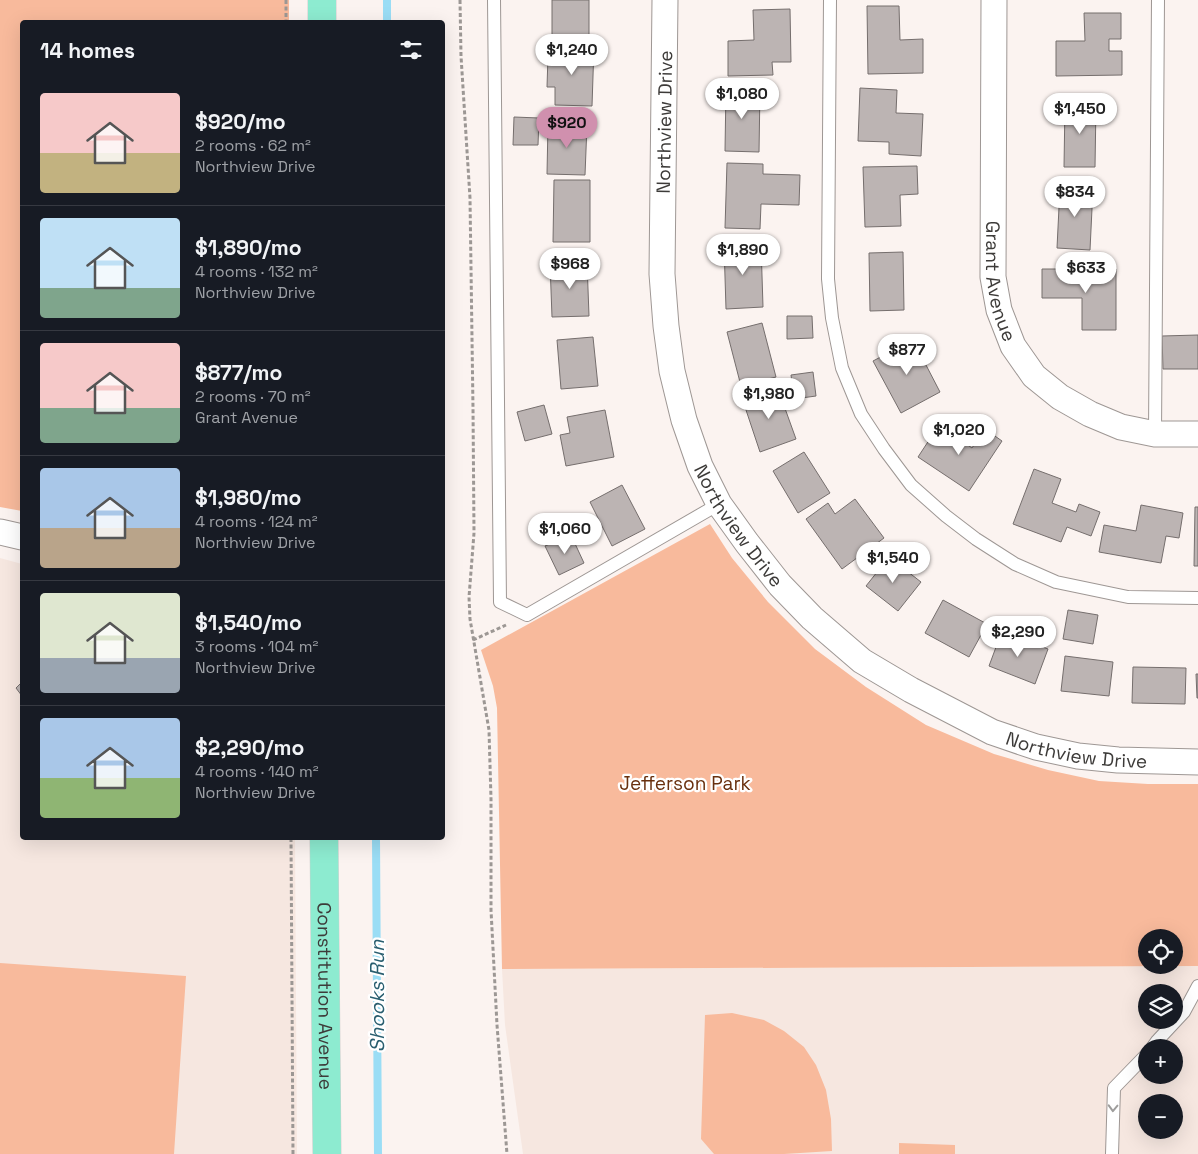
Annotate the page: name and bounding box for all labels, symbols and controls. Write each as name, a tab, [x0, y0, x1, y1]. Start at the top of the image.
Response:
pin: $1,240	[531, 34, 613, 76]
icon: filters	[397, 36, 425, 64]
text: 14 homes	[40, 37, 135, 64]
text: $1,240	[546, 39, 598, 60]
street label: Northview Drive	[651, 50, 678, 194]
pin: $1,080	[701, 78, 783, 120]
text: $1,080	[716, 83, 768, 104]
pin: $1,450	[1039, 92, 1121, 135]
text: $1,450	[1054, 98, 1106, 119]
pin: $920	[537, 106, 597, 149]
text: $920/mo	[195, 108, 286, 135]
text: $920	[547, 112, 587, 133]
icon: home	[80, 113, 140, 173]
text: 2 rooms · 62 m²	[195, 135, 311, 156]
text: Northview Drive	[195, 156, 316, 177]
pin: $834	[1045, 176, 1105, 218]
text: $834	[1055, 181, 1095, 202]
street label: Grant Avenue	[980, 221, 1022, 345]
text: $1,890/mo	[195, 234, 302, 261]
pin: $1,890	[702, 234, 784, 276]
icon: home	[80, 238, 140, 298]
text: $1,890	[717, 239, 769, 260]
pin: $968	[540, 248, 600, 290]
pin: $633	[1056, 252, 1116, 294]
text: $968	[550, 253, 590, 274]
text: $633	[1066, 257, 1106, 278]
text: 4 rooms · 132 m²	[195, 261, 318, 282]
text: Northview Drive	[195, 282, 316, 303]
pin: $877	[877, 334, 937, 376]
text: $877	[889, 339, 925, 360]
text: $877/mo	[195, 359, 282, 386]
icon: home	[80, 363, 140, 423]
pin: $1,980	[728, 378, 810, 420]
text: $1,980	[743, 383, 795, 404]
text: 2 rooms · 70 m²	[195, 386, 311, 407]
text: Grant Avenue	[195, 407, 298, 428]
pin: $1,020	[918, 414, 1000, 456]
text: $1,020	[933, 419, 985, 440]
street label: Northview Drive	[688, 460, 789, 592]
text: $1,980/mo	[195, 484, 301, 511]
icon: home	[80, 488, 140, 548]
text: 4 rooms · 124 m²	[195, 511, 318, 532]
pin: $1,060	[524, 512, 606, 555]
text: $1,060	[539, 518, 591, 539]
text: Northview Drive	[195, 532, 316, 553]
pin: $1,540	[852, 542, 934, 584]
text: $1,540	[867, 547, 919, 568]
text: $1,540/mo	[195, 609, 302, 636]
icon: home	[80, 613, 140, 673]
pin: $2,290	[977, 616, 1059, 658]
text: $2,290	[991, 621, 1045, 642]
text: 3 rooms · 104 m²	[195, 636, 318, 657]
text: Northview Drive	[195, 657, 316, 678]
street label: Northview Drive	[1003, 726, 1148, 774]
text: $2,290/mo	[195, 734, 304, 761]
icon: home	[80, 738, 140, 798]
text: 4 rooms · 140 m²	[195, 761, 319, 782]
park label: Jefferson Park	[619, 771, 751, 796]
text: Northview Drive	[195, 782, 316, 803]
street label: Constitution Avenue	[312, 902, 338, 1090]
map controls	[1138, 929, 1183, 1139]
button: locate	[1138, 929, 1183, 974]
water label: Shooks Run	[364, 939, 390, 1052]
button: layers	[1138, 984, 1183, 1029]
button: +	[1138, 1039, 1183, 1084]
button: −	[1138, 1094, 1183, 1139]
one-way arrow	[1108, 1104, 1118, 1112]

